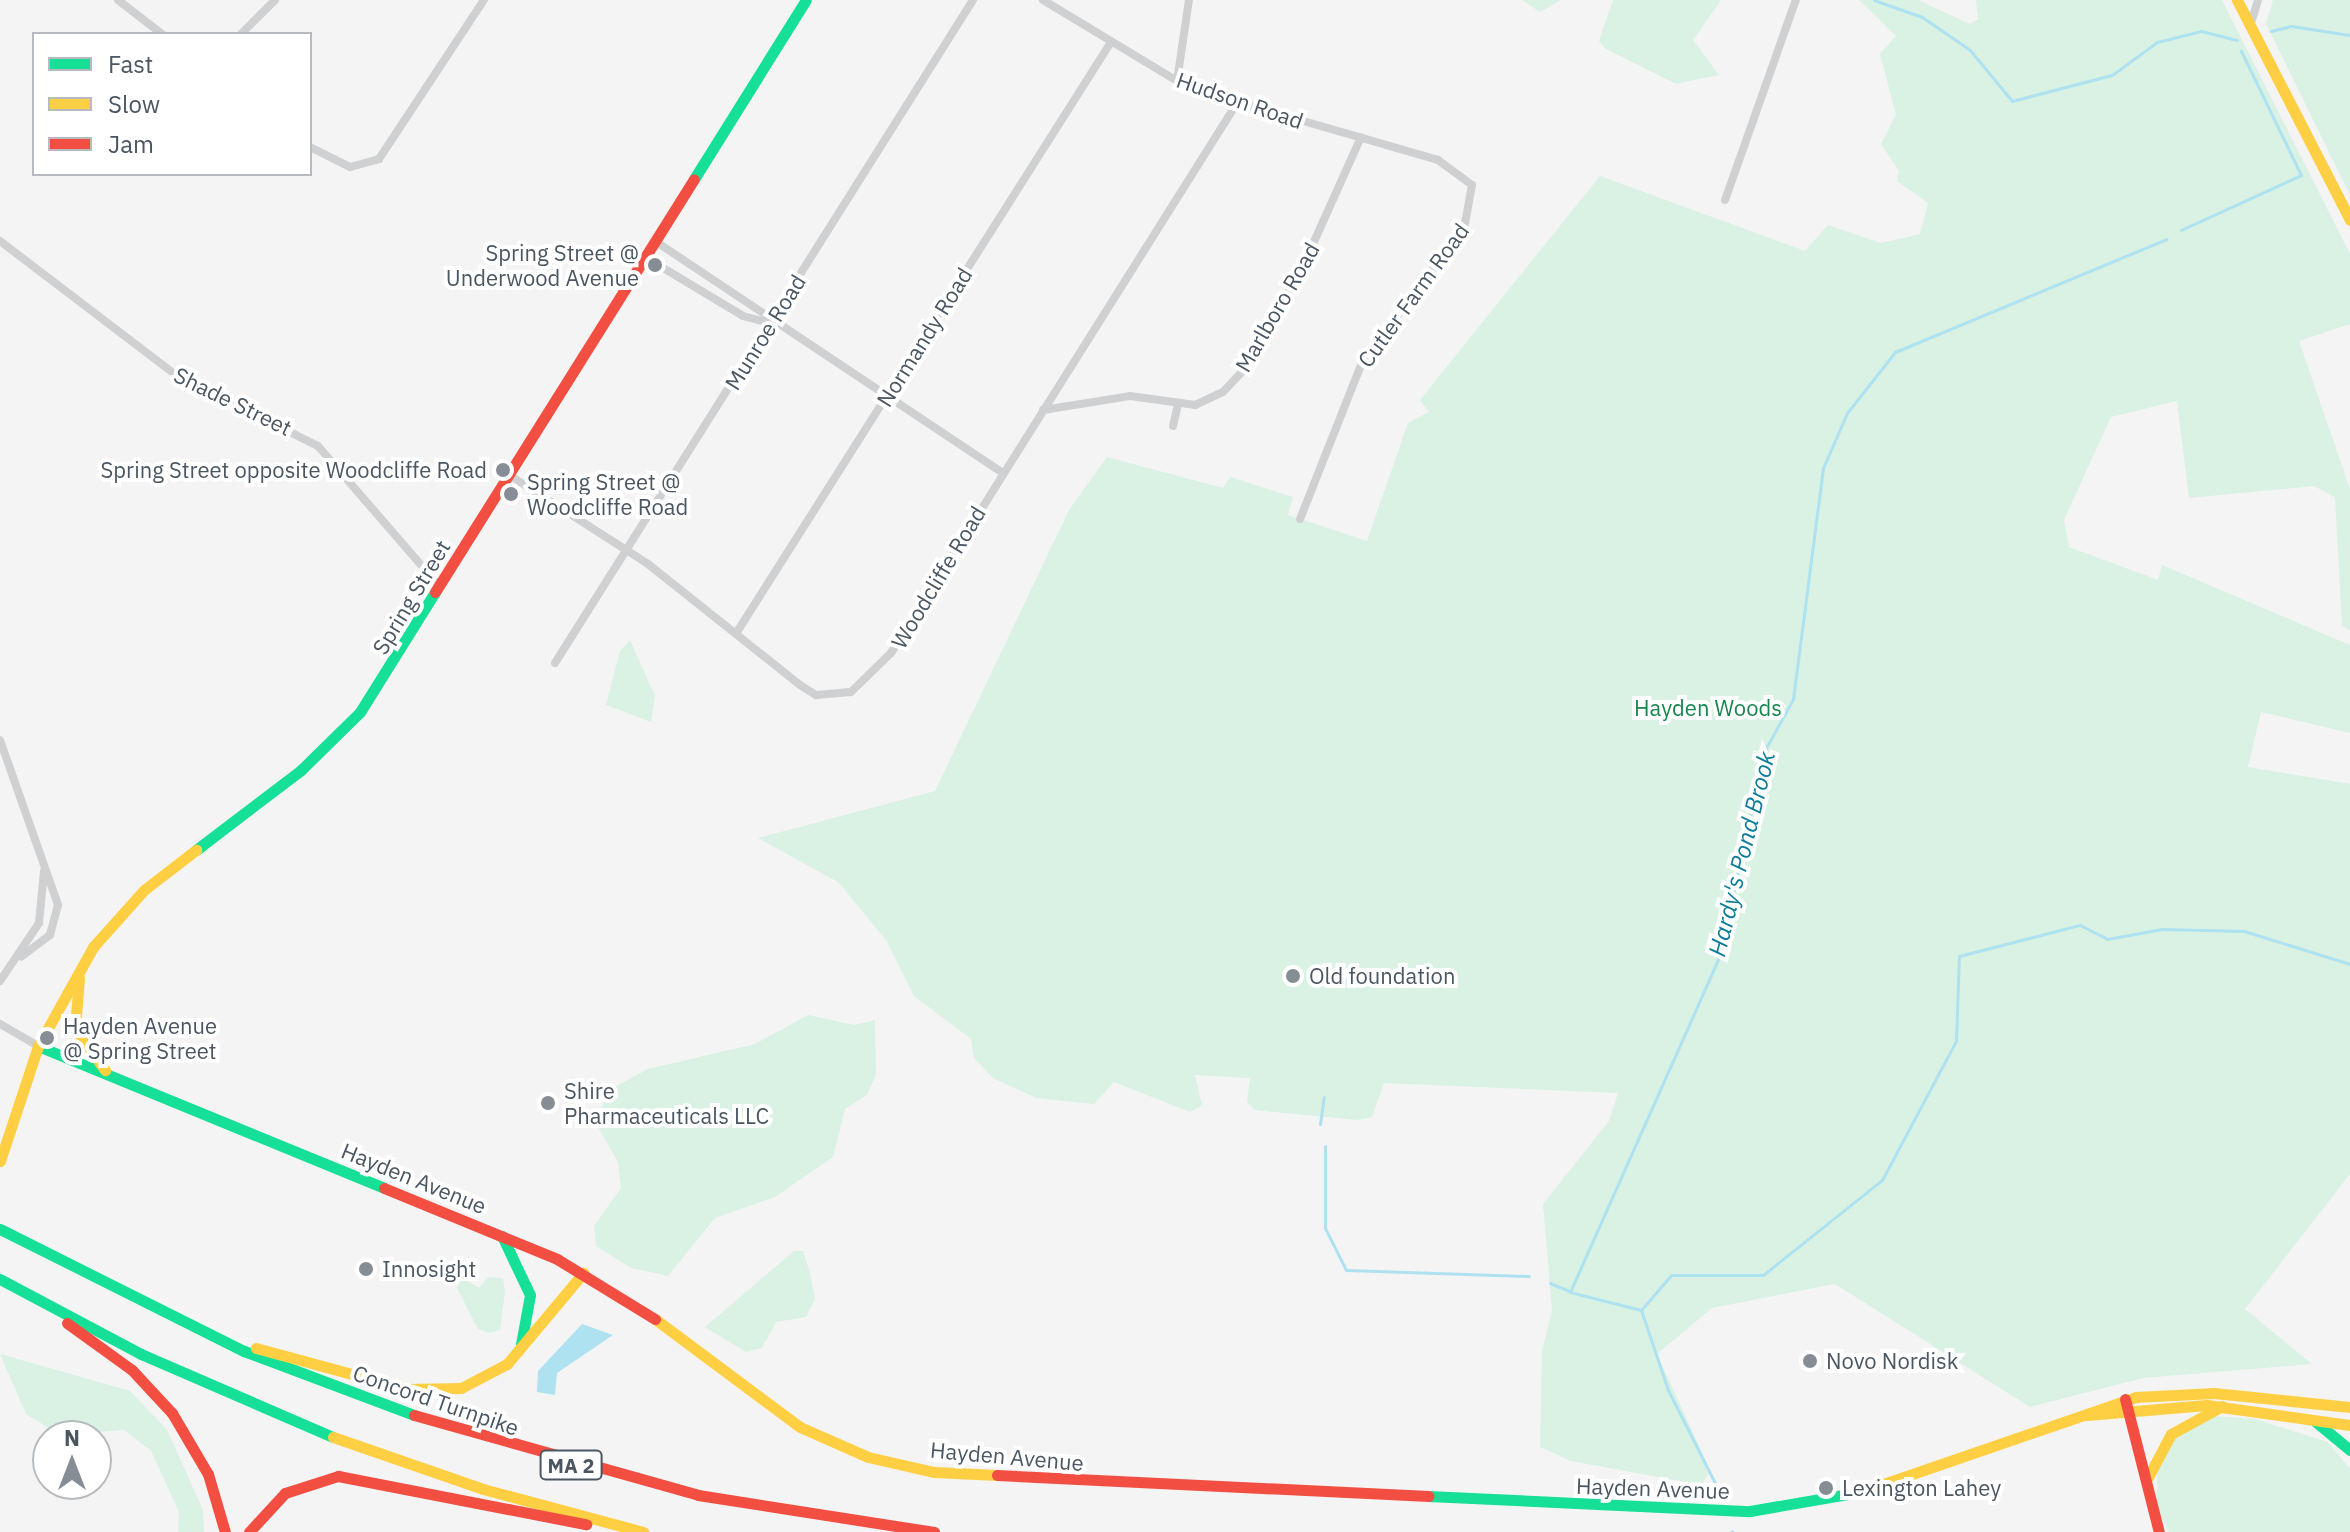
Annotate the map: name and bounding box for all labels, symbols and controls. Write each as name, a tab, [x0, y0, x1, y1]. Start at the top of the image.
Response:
legend	[32, 32, 312, 176]
text: Fast	[108, 48, 153, 80]
street label: Hudson Road	[1173, 66, 1307, 134]
text: Slow	[108, 88, 160, 120]
text: Jam	[108, 128, 154, 160]
street label: Cutler Farm Road	[1352, 218, 1474, 372]
street label: Marlboro Road	[1229, 238, 1325, 376]
place label: Spring Street @ Underwood Avenue	[446, 239, 639, 290]
marker: Spring Street @ Underwood Avenue	[646, 256, 664, 274]
street label: Normandy Road	[871, 263, 977, 411]
street label: Munroe Road	[719, 269, 811, 395]
street label: Shade Street	[170, 361, 296, 441]
place label: Spring Street opposite Woodcliffe Road	[101, 457, 487, 483]
marker: Spring Street opposite Woodcliffe Road	[494, 461, 512, 479]
place label: Spring Street @ Woodcliffe Road	[527, 468, 688, 520]
marker: Spring Street @ Woodcliffe Road	[502, 485, 520, 503]
street label: Woodcliffe Road	[885, 501, 991, 653]
street label: Spring Street	[367, 535, 455, 659]
park label: Hayden Woods	[1634, 695, 1782, 721]
water label: Hardy's Pond Brook	[1703, 749, 1781, 959]
place label: Old foundation	[1309, 963, 1455, 989]
marker: Old foundation	[1284, 967, 1302, 985]
place label: Hayden Avenue @ Spring Street	[63, 1012, 217, 1064]
marker: Hayden Avenue @ Spring Street	[38, 1029, 56, 1047]
place label: Shire Pharmaceuticals LLC	[564, 1077, 769, 1128]
marker: Shire Pharmaceuticals LLC	[539, 1094, 557, 1112]
street label: Hayden Avenue	[338, 1137, 490, 1219]
place label: Innosight	[382, 1256, 476, 1282]
marker: Innosight	[357, 1260, 375, 1278]
place label: Novo Nordisk	[1826, 1348, 1958, 1374]
marker: Novo Nordisk	[1801, 1352, 1819, 1370]
street label: Concord Turnpike	[350, 1359, 522, 1441]
north arrow	[32, 1420, 112, 1500]
text: N	[64, 1423, 80, 1452]
street label: Hayden Avenue	[929, 1436, 1085, 1476]
road number: MA 2	[539, 1449, 603, 1481]
street label: Hayden Avenue	[1576, 1472, 1730, 1504]
place label: Lexington Lahey	[1842, 1475, 2001, 1501]
marker: Lexington Lahey	[1817, 1479, 1835, 1497]

